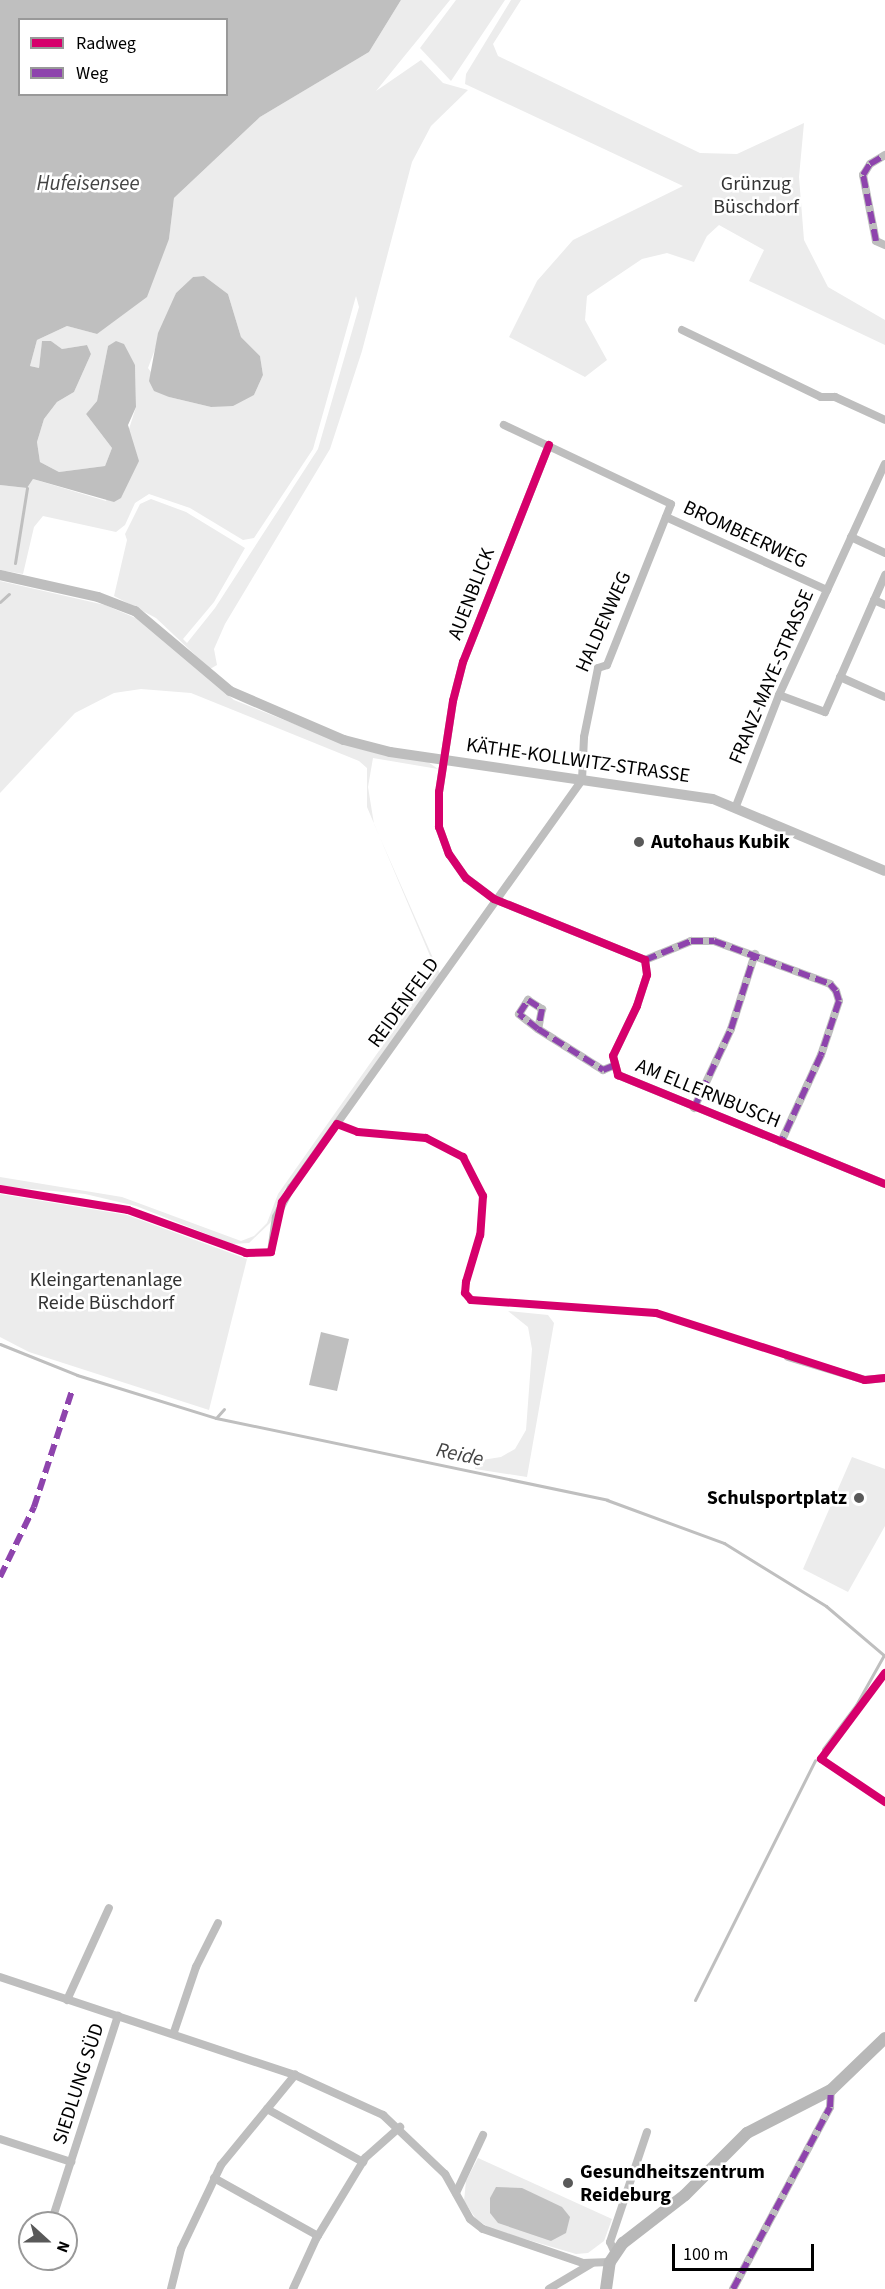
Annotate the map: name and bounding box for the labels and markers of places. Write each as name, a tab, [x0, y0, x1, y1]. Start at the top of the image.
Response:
place label: Autohaus Kubik	[651, 830, 790, 854]
marker: Autohaus Kubik	[632, 835, 646, 849]
place label: Schulsportplatz	[707, 1486, 847, 1510]
marker: Schulsportplatz	[852, 1491, 866, 1505]
place label: Gesundheitszentrum Reideburg	[580, 2160, 765, 2207]
marker: Gesundheitszentrum Reideburg	[561, 2176, 575, 2190]

